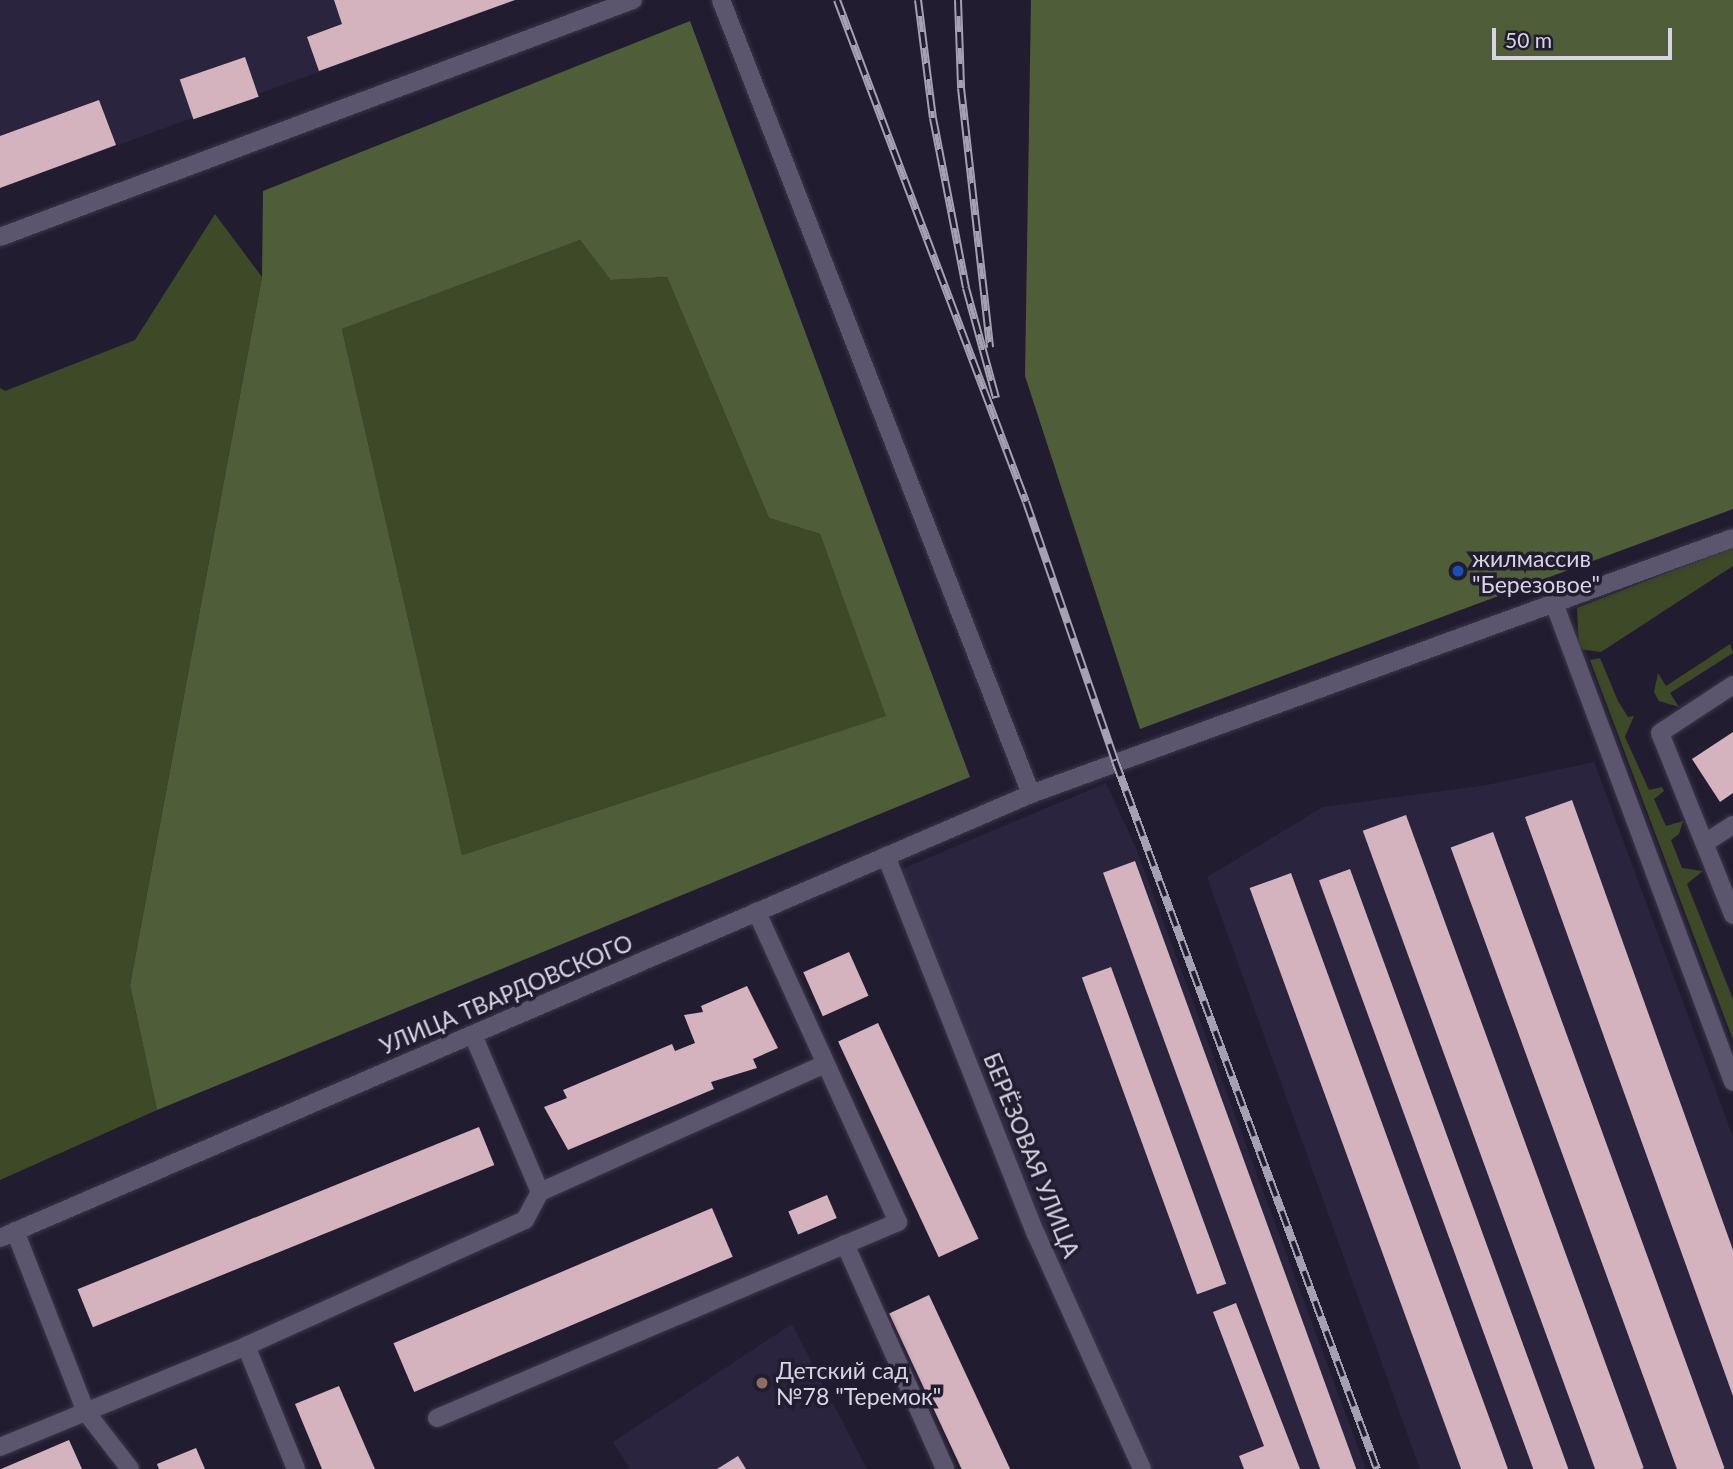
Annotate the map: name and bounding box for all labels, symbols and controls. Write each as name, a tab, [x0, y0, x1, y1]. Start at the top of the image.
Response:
scale bar	[1495, 14, 1675, 58]
text: 50 m	[1505, 27, 1552, 52]
place label: жилмассив "Березовое"	[1472, 544, 1600, 598]
marker: жилмассив "Березовое"	[1450, 563, 1466, 579]
street label: УЛИЦА ТВАРДОВСКОГО	[375, 928, 637, 1060]
street label: БЕРЁЗОВАЯ УЛИЦА	[978, 1049, 1086, 1261]
place label: Детский сад №78 "Теремок"	[776, 1356, 941, 1410]
marker: Детский сад №78 "Теремок"	[754, 1375, 770, 1391]

